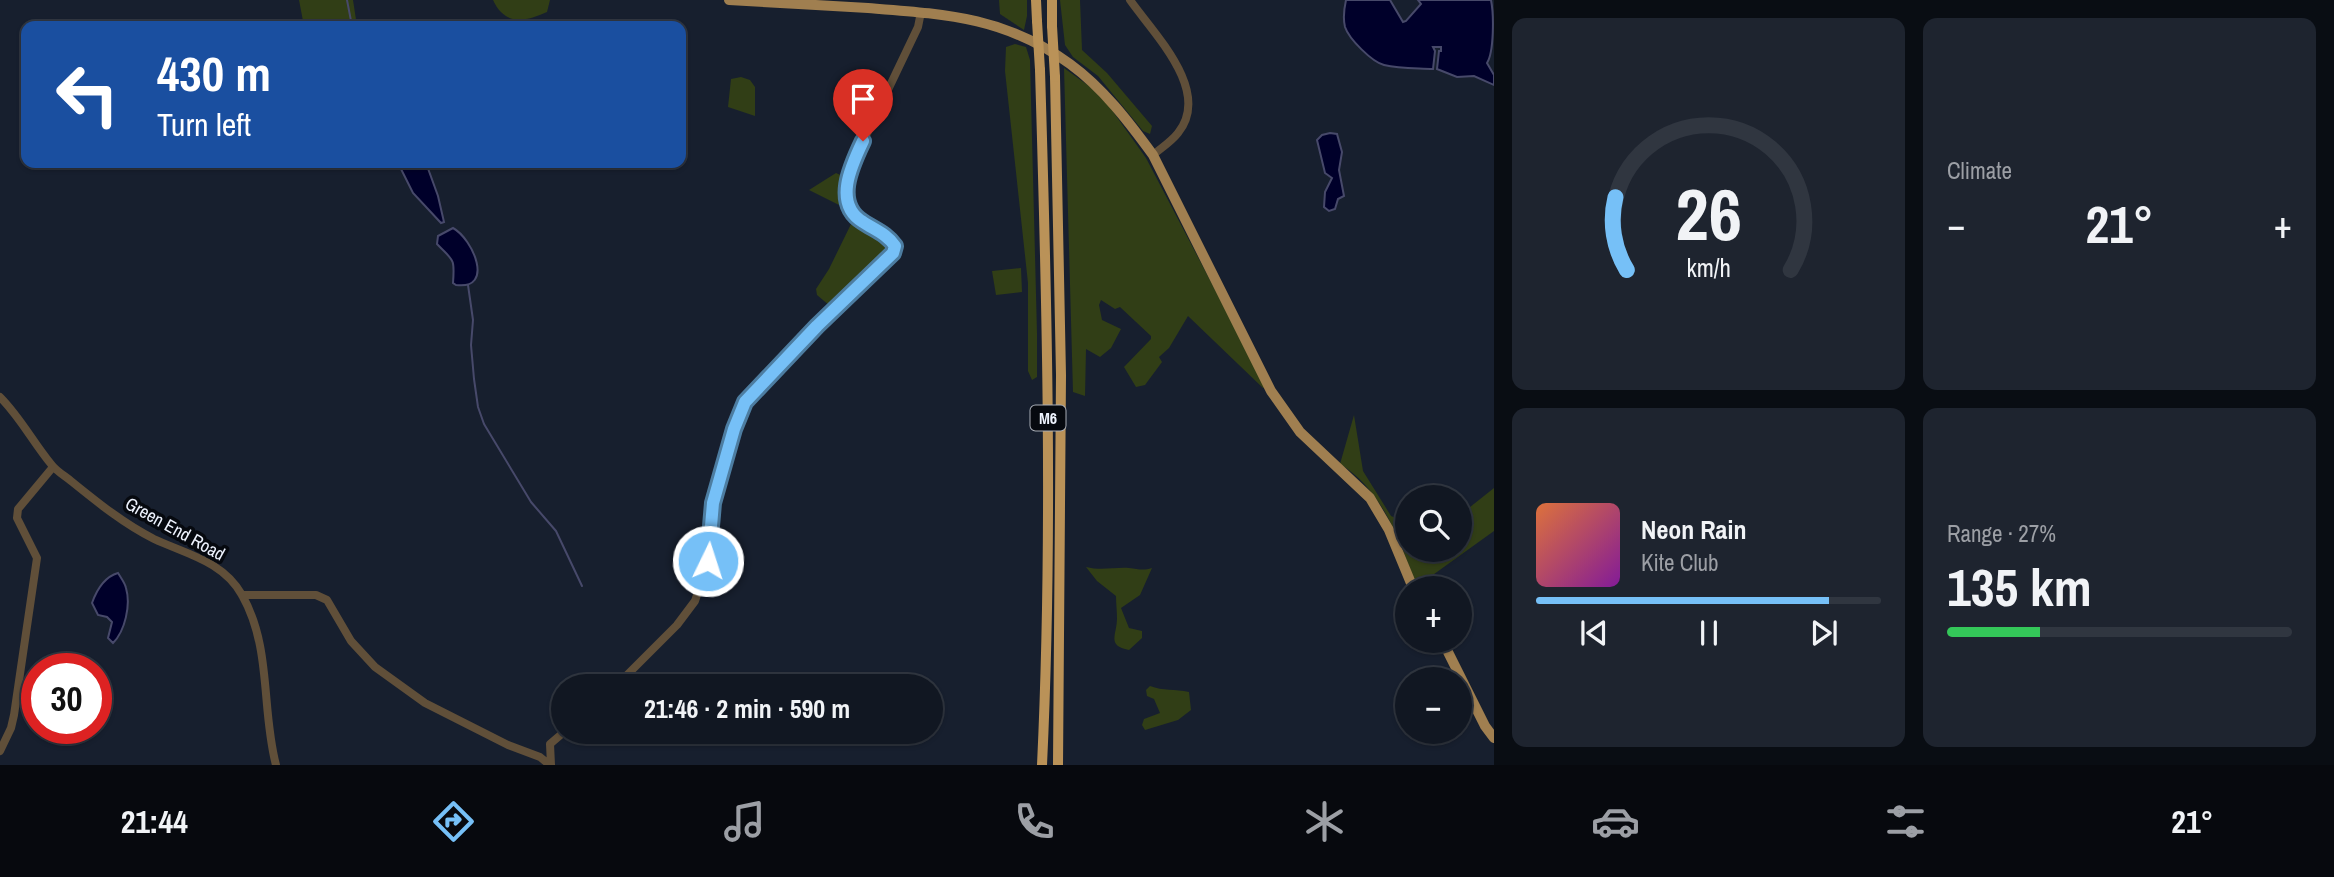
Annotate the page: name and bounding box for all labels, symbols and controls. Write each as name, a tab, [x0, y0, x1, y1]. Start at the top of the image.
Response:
text: 430 m	[157, 40, 271, 106]
icon: left	[42, 49, 133, 140]
pin	[833, 69, 893, 141]
icon: arrive	[844, 80, 882, 118]
text: Turn left	[157, 103, 251, 146]
text: Climate	[1947, 155, 2012, 186]
text: 26	[1675, 165, 1742, 263]
text: 21°	[2085, 189, 2154, 259]
text: −	[1947, 199, 1965, 250]
text: +	[2274, 199, 2292, 250]
text: km/h	[1686, 251, 1731, 285]
road number: M6	[1030, 406, 1066, 430]
map controls	[1395, 485, 1472, 744]
button: search	[1395, 485, 1472, 562]
street label: Green End Road	[121, 491, 230, 566]
text: Neon Rain	[1641, 512, 1746, 547]
text: Range · 27%	[1947, 518, 2056, 549]
position arrow	[671, 524, 745, 598]
text: Kite Club	[1641, 547, 1719, 578]
text: 135 km	[1947, 552, 2092, 622]
button: +	[1395, 576, 1472, 653]
icon: previous	[1575, 614, 1613, 652]
icon: pause	[1690, 614, 1728, 652]
icon: next	[1805, 614, 1843, 652]
speed limit sign: 30	[21, 653, 112, 744]
button: −	[1395, 667, 1472, 744]
text: 21:46 · 2 min · 590 m	[644, 691, 850, 726]
icon: directions	[429, 797, 478, 846]
icon: music	[720, 797, 769, 846]
icon: phone	[1010, 797, 1059, 846]
icon: climate	[1300, 797, 1349, 846]
icon: car	[1591, 797, 1640, 846]
icon: filters	[1881, 797, 1930, 846]
text: 21:44	[121, 800, 188, 843]
text: 21°	[2171, 800, 2213, 843]

